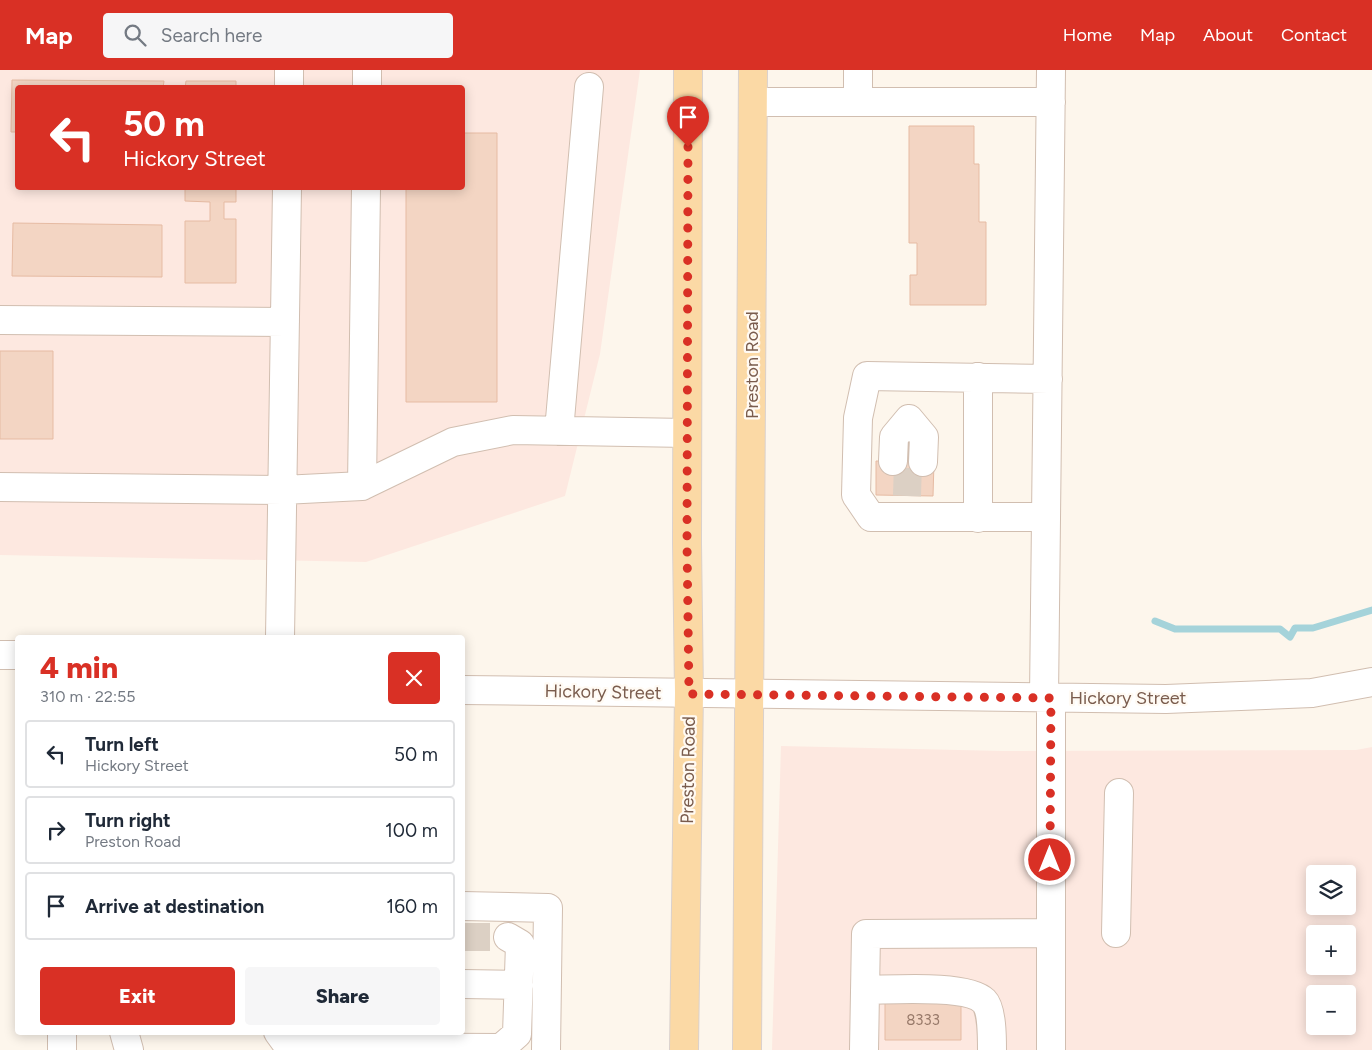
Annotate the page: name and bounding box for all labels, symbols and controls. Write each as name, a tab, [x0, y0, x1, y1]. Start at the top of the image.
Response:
search box	[103, 13, 453, 58]
text: Map	[25, 21, 73, 50]
icon: search	[121, 21, 149, 49]
text: Search here	[161, 24, 262, 47]
text: Home	[1063, 24, 1112, 46]
text: Map	[1140, 24, 1175, 46]
text: About	[1203, 24, 1253, 46]
text: Contact	[1281, 24, 1347, 46]
pin	[667, 96, 709, 147]
text: 50 m	[123, 103, 205, 145]
icon: arrive	[674, 103, 702, 131]
icon: left	[40, 105, 105, 170]
text: Hickory Street	[123, 145, 266, 172]
street label: Preston Road	[741, 311, 763, 419]
text: 4 min	[40, 649, 118, 686]
button: close	[388, 652, 440, 704]
street label: Hickory Street	[544, 680, 662, 704]
text: 310 m · 22:55	[40, 687, 135, 706]
street label: Hickory Street	[1070, 687, 1187, 709]
street label: Preston Road	[676, 716, 700, 824]
text: Turn left	[85, 733, 159, 756]
icon: left	[42, 740, 70, 768]
text: 50 m	[394, 743, 438, 766]
text: Hickory Street	[85, 756, 189, 775]
text: Turn right	[85, 809, 171, 832]
icon: right	[42, 816, 70, 844]
text: 100 m	[385, 819, 438, 842]
text: Preston Road	[85, 832, 181, 851]
position arrow	[1023, 833, 1075, 885]
map controls	[1306, 865, 1356, 1035]
button: layers	[1306, 865, 1356, 915]
icon: arrive	[42, 892, 70, 920]
text: Arrive at destination	[85, 895, 264, 918]
text: 160 m	[386, 895, 438, 918]
button: +	[1306, 925, 1356, 975]
button: Exit	[40, 967, 235, 1025]
button: Share	[245, 967, 440, 1025]
button: −	[1306, 985, 1356, 1035]
house number: 8333	[906, 1011, 940, 1029]

